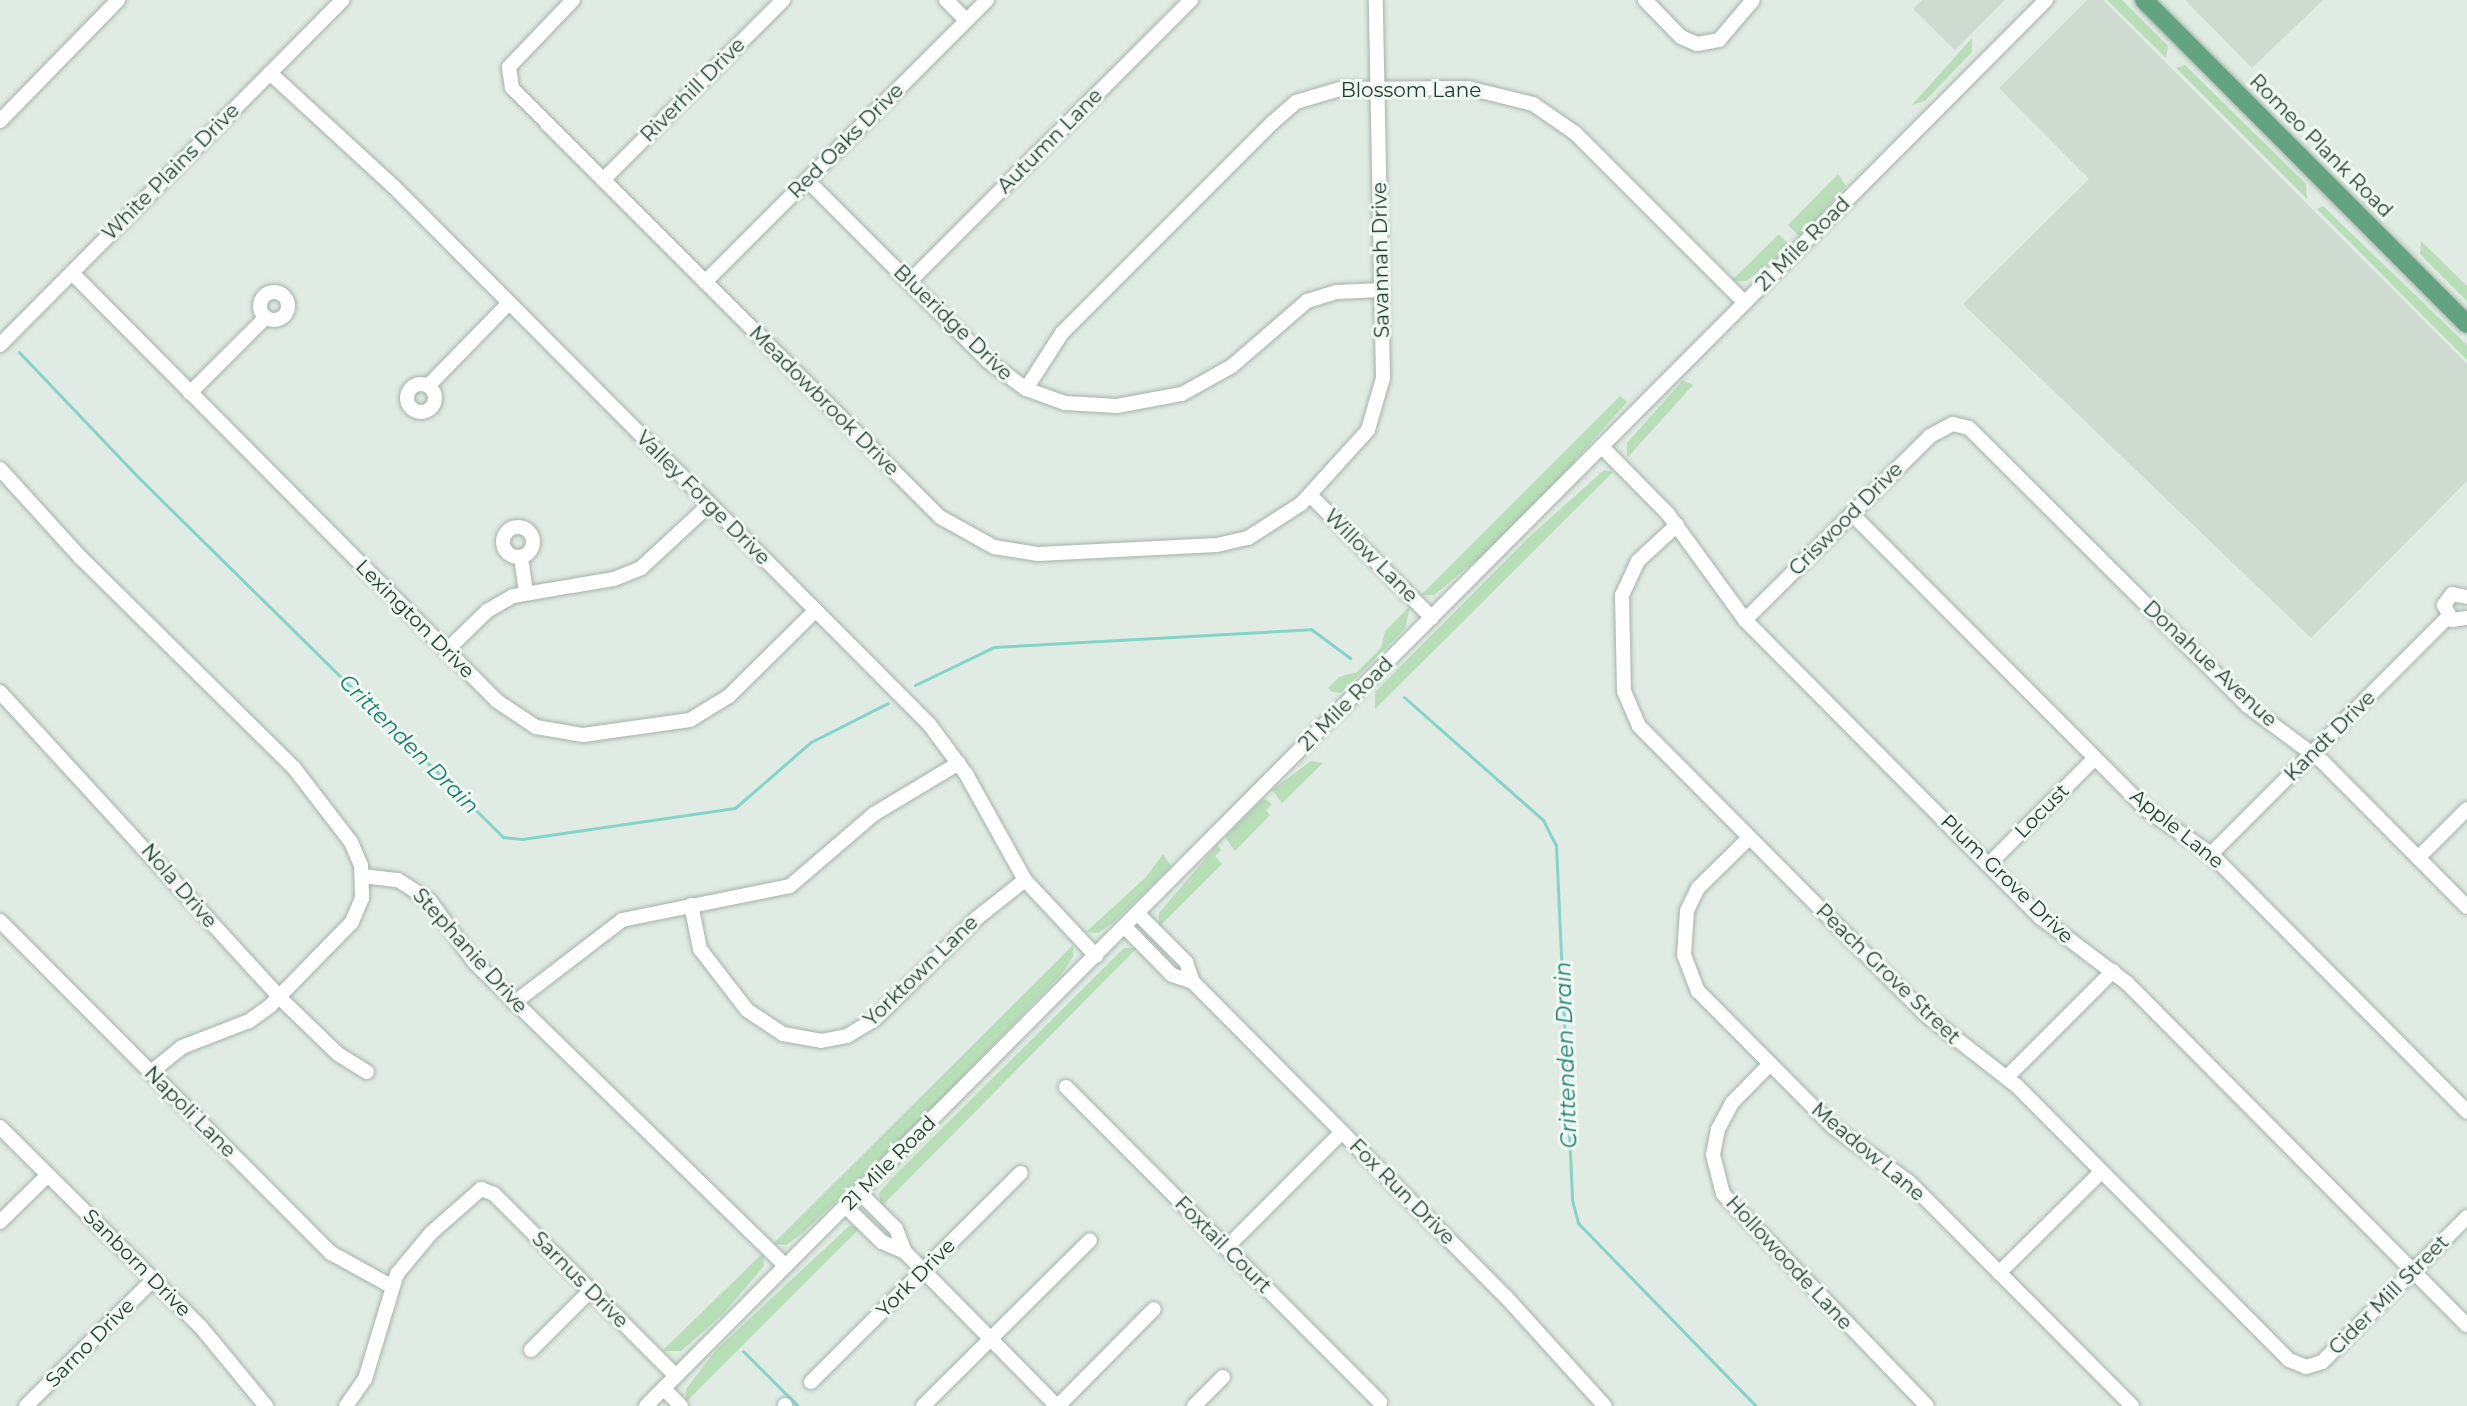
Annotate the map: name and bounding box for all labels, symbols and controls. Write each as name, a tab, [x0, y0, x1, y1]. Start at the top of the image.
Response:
street label: Riverhill Drive	[636, 33, 750, 147]
street label: Romeo Plank Road	[2244, 69, 2398, 223]
street label: Red Oaks Drive	[783, 78, 909, 204]
street label: Blossom Lane	[1341, 78, 1481, 102]
street label: Autumn Lane	[993, 84, 1107, 198]
street label: White Plains Drive	[98, 99, 244, 245]
street label: Savannah Drive	[1368, 182, 1394, 338]
street label: 21 Mile Road	[1751, 192, 1855, 296]
street label: Blueridge Drive	[888, 260, 1018, 386]
street label: Meadowbrook Drive	[744, 321, 904, 481]
street label: Valley Forge Drive	[631, 426, 775, 570]
street label: Criswood Drive	[1784, 457, 1908, 581]
street label: Willow Lane	[1319, 504, 1423, 608]
street label: Lexington Drive	[351, 555, 479, 683]
street label: Donahue Avenue	[2138, 596, 2282, 732]
street label: 21 Mile Road	[1294, 652, 1398, 756]
water label: Crittenden Drain	[334, 669, 484, 819]
street label: Kandt Drive	[2280, 686, 2380, 786]
street label: Locust	[2010, 779, 2074, 843]
street label: Apple Lane	[2125, 784, 2229, 874]
street label: Plum Grove Drive	[1936, 809, 2078, 949]
street label: Nola Drive	[136, 839, 222, 933]
street label: Stephanie Drive	[408, 884, 532, 1018]
street label: Peach Grove Street	[1811, 899, 1965, 1049]
street label: Yorktown Lane	[859, 910, 983, 1032]
water label: Crittenden Drain	[1550, 961, 1582, 1149]
street label: Napoli Lane	[139, 1061, 241, 1163]
street label: Meadow Lane	[1806, 1098, 1930, 1206]
street label: 21 Mile Road	[837, 1111, 941, 1215]
street label: Fox Run Drive	[1344, 1134, 1460, 1250]
street label: Hollowoode Lane	[1721, 1191, 1857, 1335]
street label: Foxtail Court	[1170, 1192, 1276, 1298]
street label: Sanborn Drive	[78, 1204, 196, 1322]
street label: Sarnus Drive	[527, 1227, 633, 1333]
street label: Cider Mill Street	[2324, 1230, 2454, 1360]
street label: York Drive	[872, 1234, 960, 1322]
street label: Sarno Drive	[41, 1294, 139, 1392]

